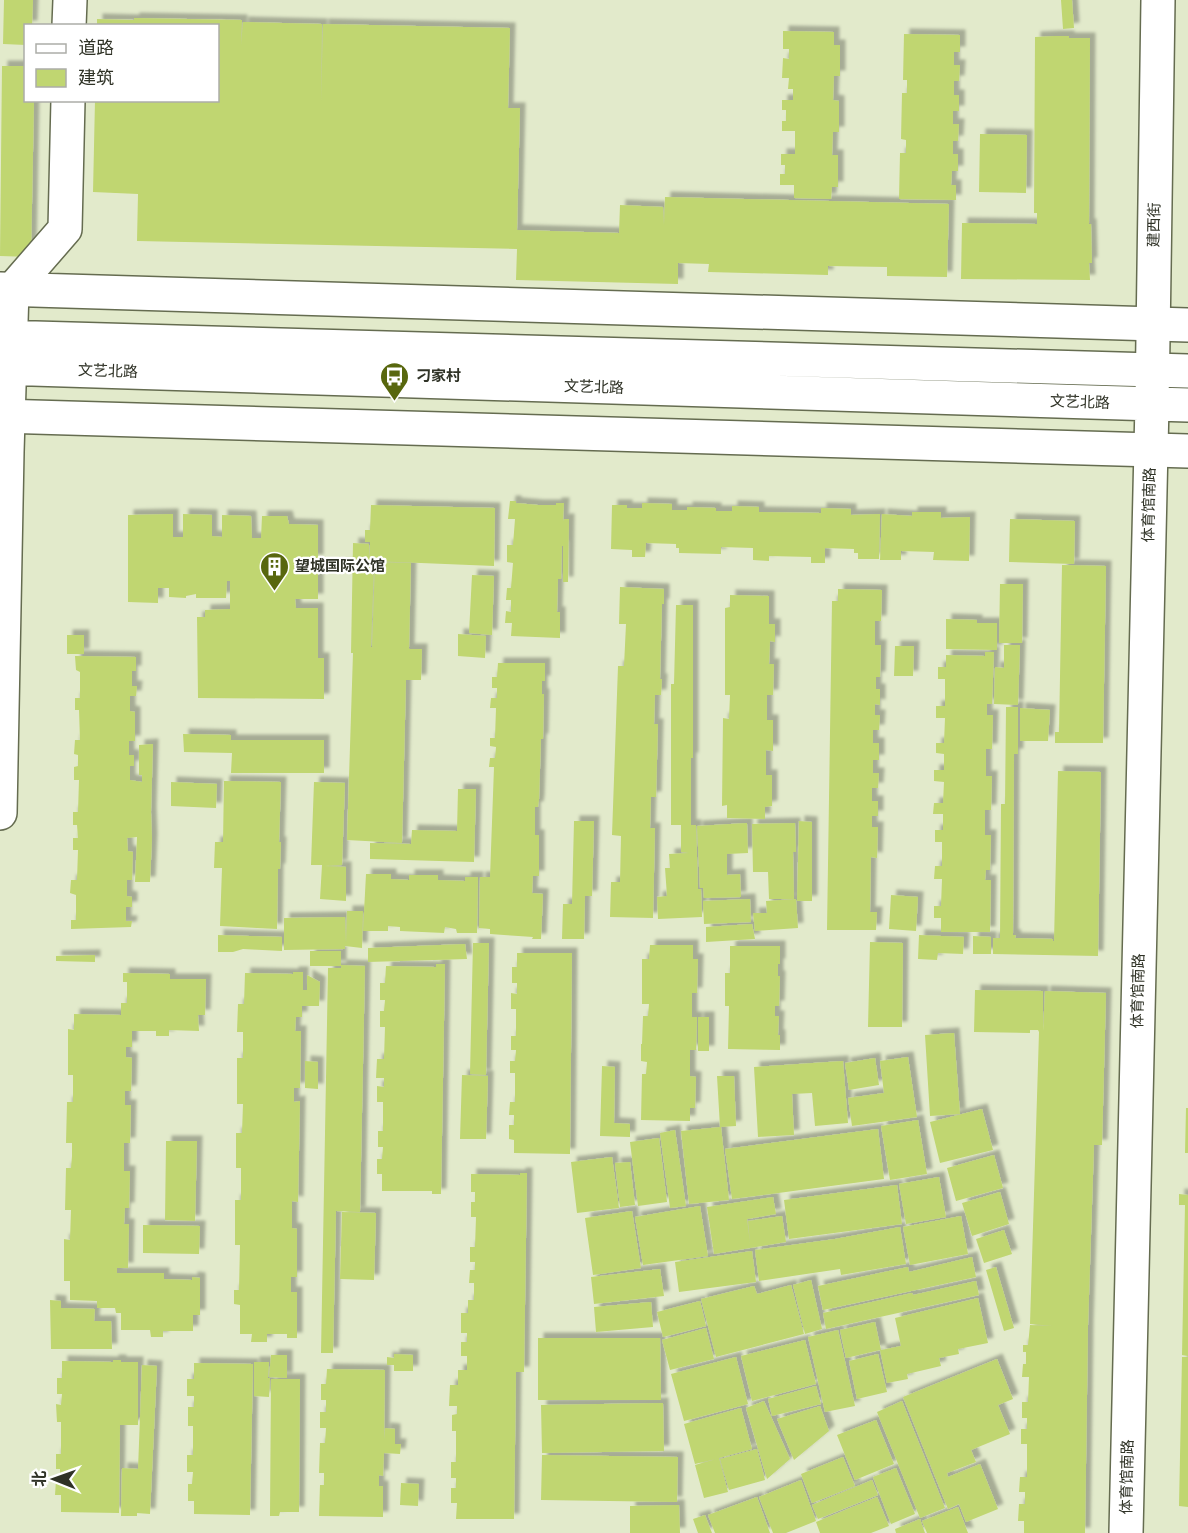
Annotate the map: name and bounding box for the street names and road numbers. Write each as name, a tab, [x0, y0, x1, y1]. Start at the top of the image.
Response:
street label: 建西街	[1145, 202, 1163, 248]
street label: 文艺北路	[78, 361, 138, 381]
street label: 文艺北路	[564, 377, 624, 397]
street label: 文艺北路	[1050, 392, 1110, 412]
street label: 体育馆南路	[1139, 467, 1159, 543]
street label: 体育馆南路	[1128, 953, 1148, 1029]
street label: 体育馆南路	[1117, 1439, 1137, 1515]

